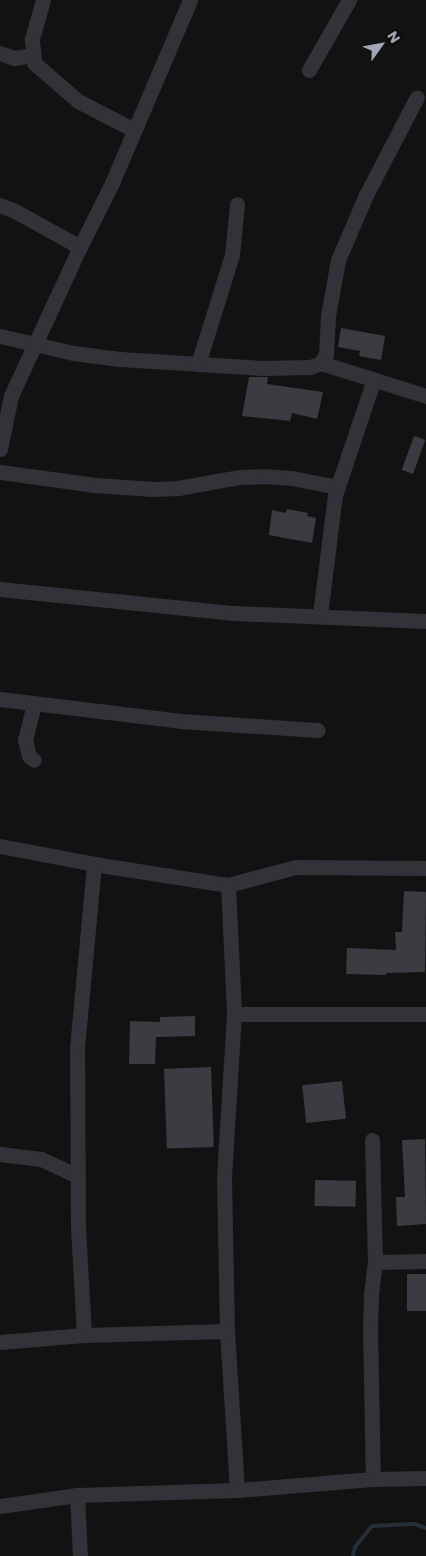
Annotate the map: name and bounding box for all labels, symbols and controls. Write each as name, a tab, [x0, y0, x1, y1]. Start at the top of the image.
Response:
north arrow	[356, 20, 406, 70]
text: N	[382, 27, 405, 47]

